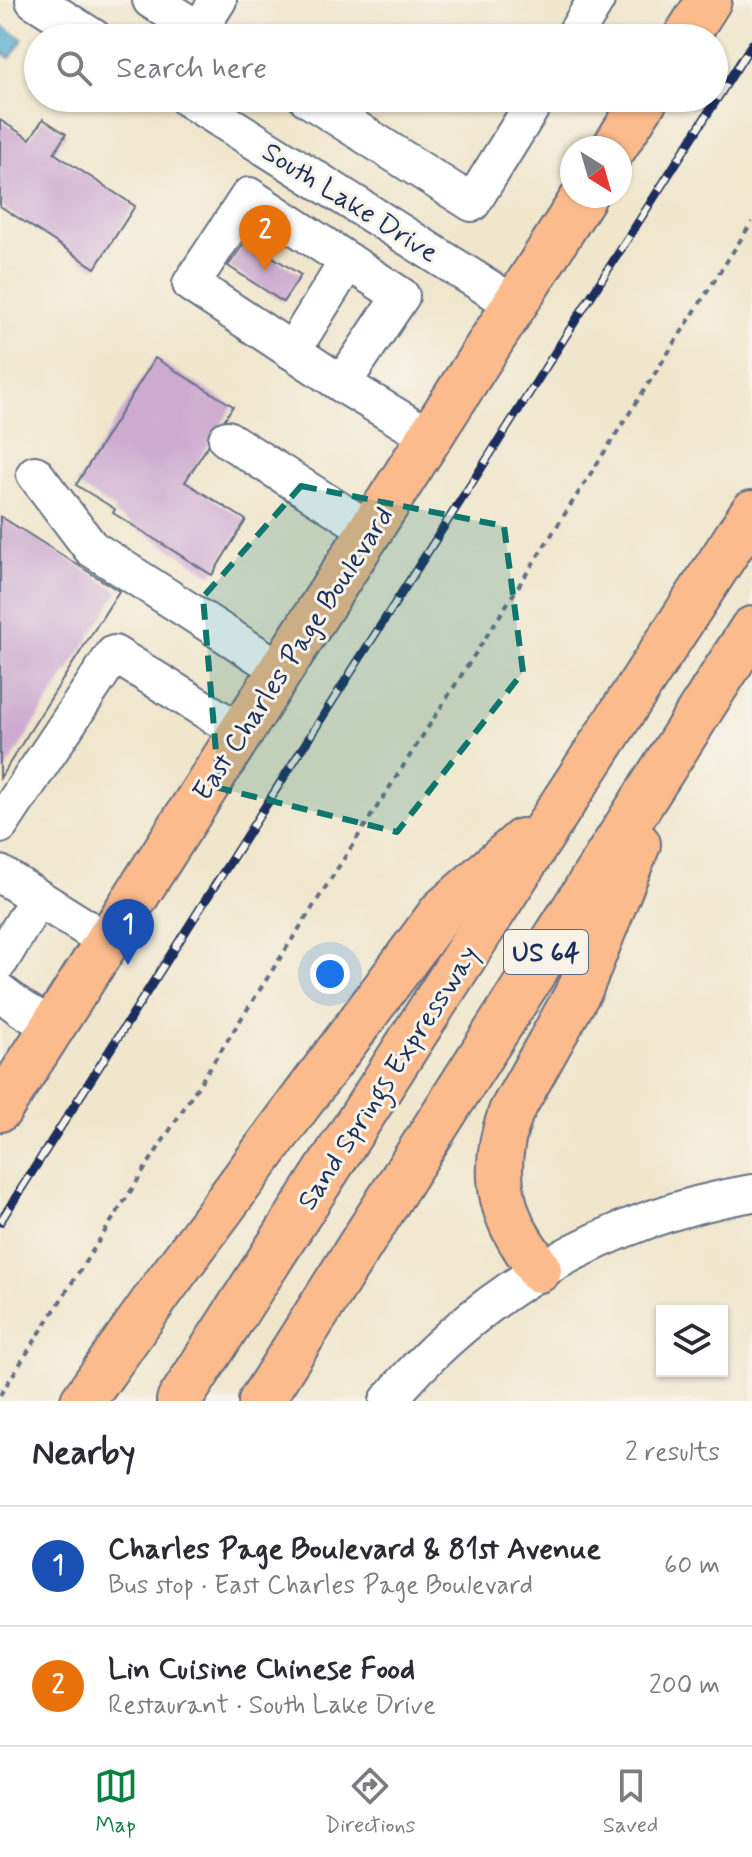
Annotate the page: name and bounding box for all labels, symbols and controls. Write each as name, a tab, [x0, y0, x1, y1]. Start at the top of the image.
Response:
search box	[24, 24, 728, 112]
icon: search	[52, 46, 96, 90]
text: Search here	[116, 49, 267, 88]
street label: South Lake Drive	[255, 134, 445, 272]
north arrow	[560, 136, 632, 208]
pin: 2	[239, 205, 291, 271]
street label: East Charles Page Boulevard	[185, 500, 403, 809]
pin: 1	[102, 899, 154, 965]
road number: US 64	[504, 930, 588, 974]
street label: Sand Springs Expressway	[290, 939, 491, 1219]
your location	[310, 954, 350, 994]
map controls	[656, 1305, 728, 1377]
button: layers	[656, 1305, 728, 1377]
text: Nearby	[32, 1431, 136, 1476]
text: 2 results	[625, 1436, 720, 1470]
text: Charles Page Boulevard & 81st Avenue	[108, 1530, 601, 1569]
text: 1	[52, 1549, 64, 1583]
text: 60 m	[664, 1549, 720, 1583]
text: Bus stop · East Charles Page Boulevard	[108, 1569, 533, 1603]
text: Lin Cuisine Chinese Food	[108, 1650, 415, 1689]
text: 2	[52, 1669, 64, 1703]
text: 200 m	[649, 1669, 720, 1703]
text: Restaurant · South Lake Drive	[108, 1689, 436, 1723]
tab: Map	[94, 1764, 138, 1840]
tab: Directions	[325, 1764, 415, 1840]
tab: Saved	[603, 1764, 658, 1840]

